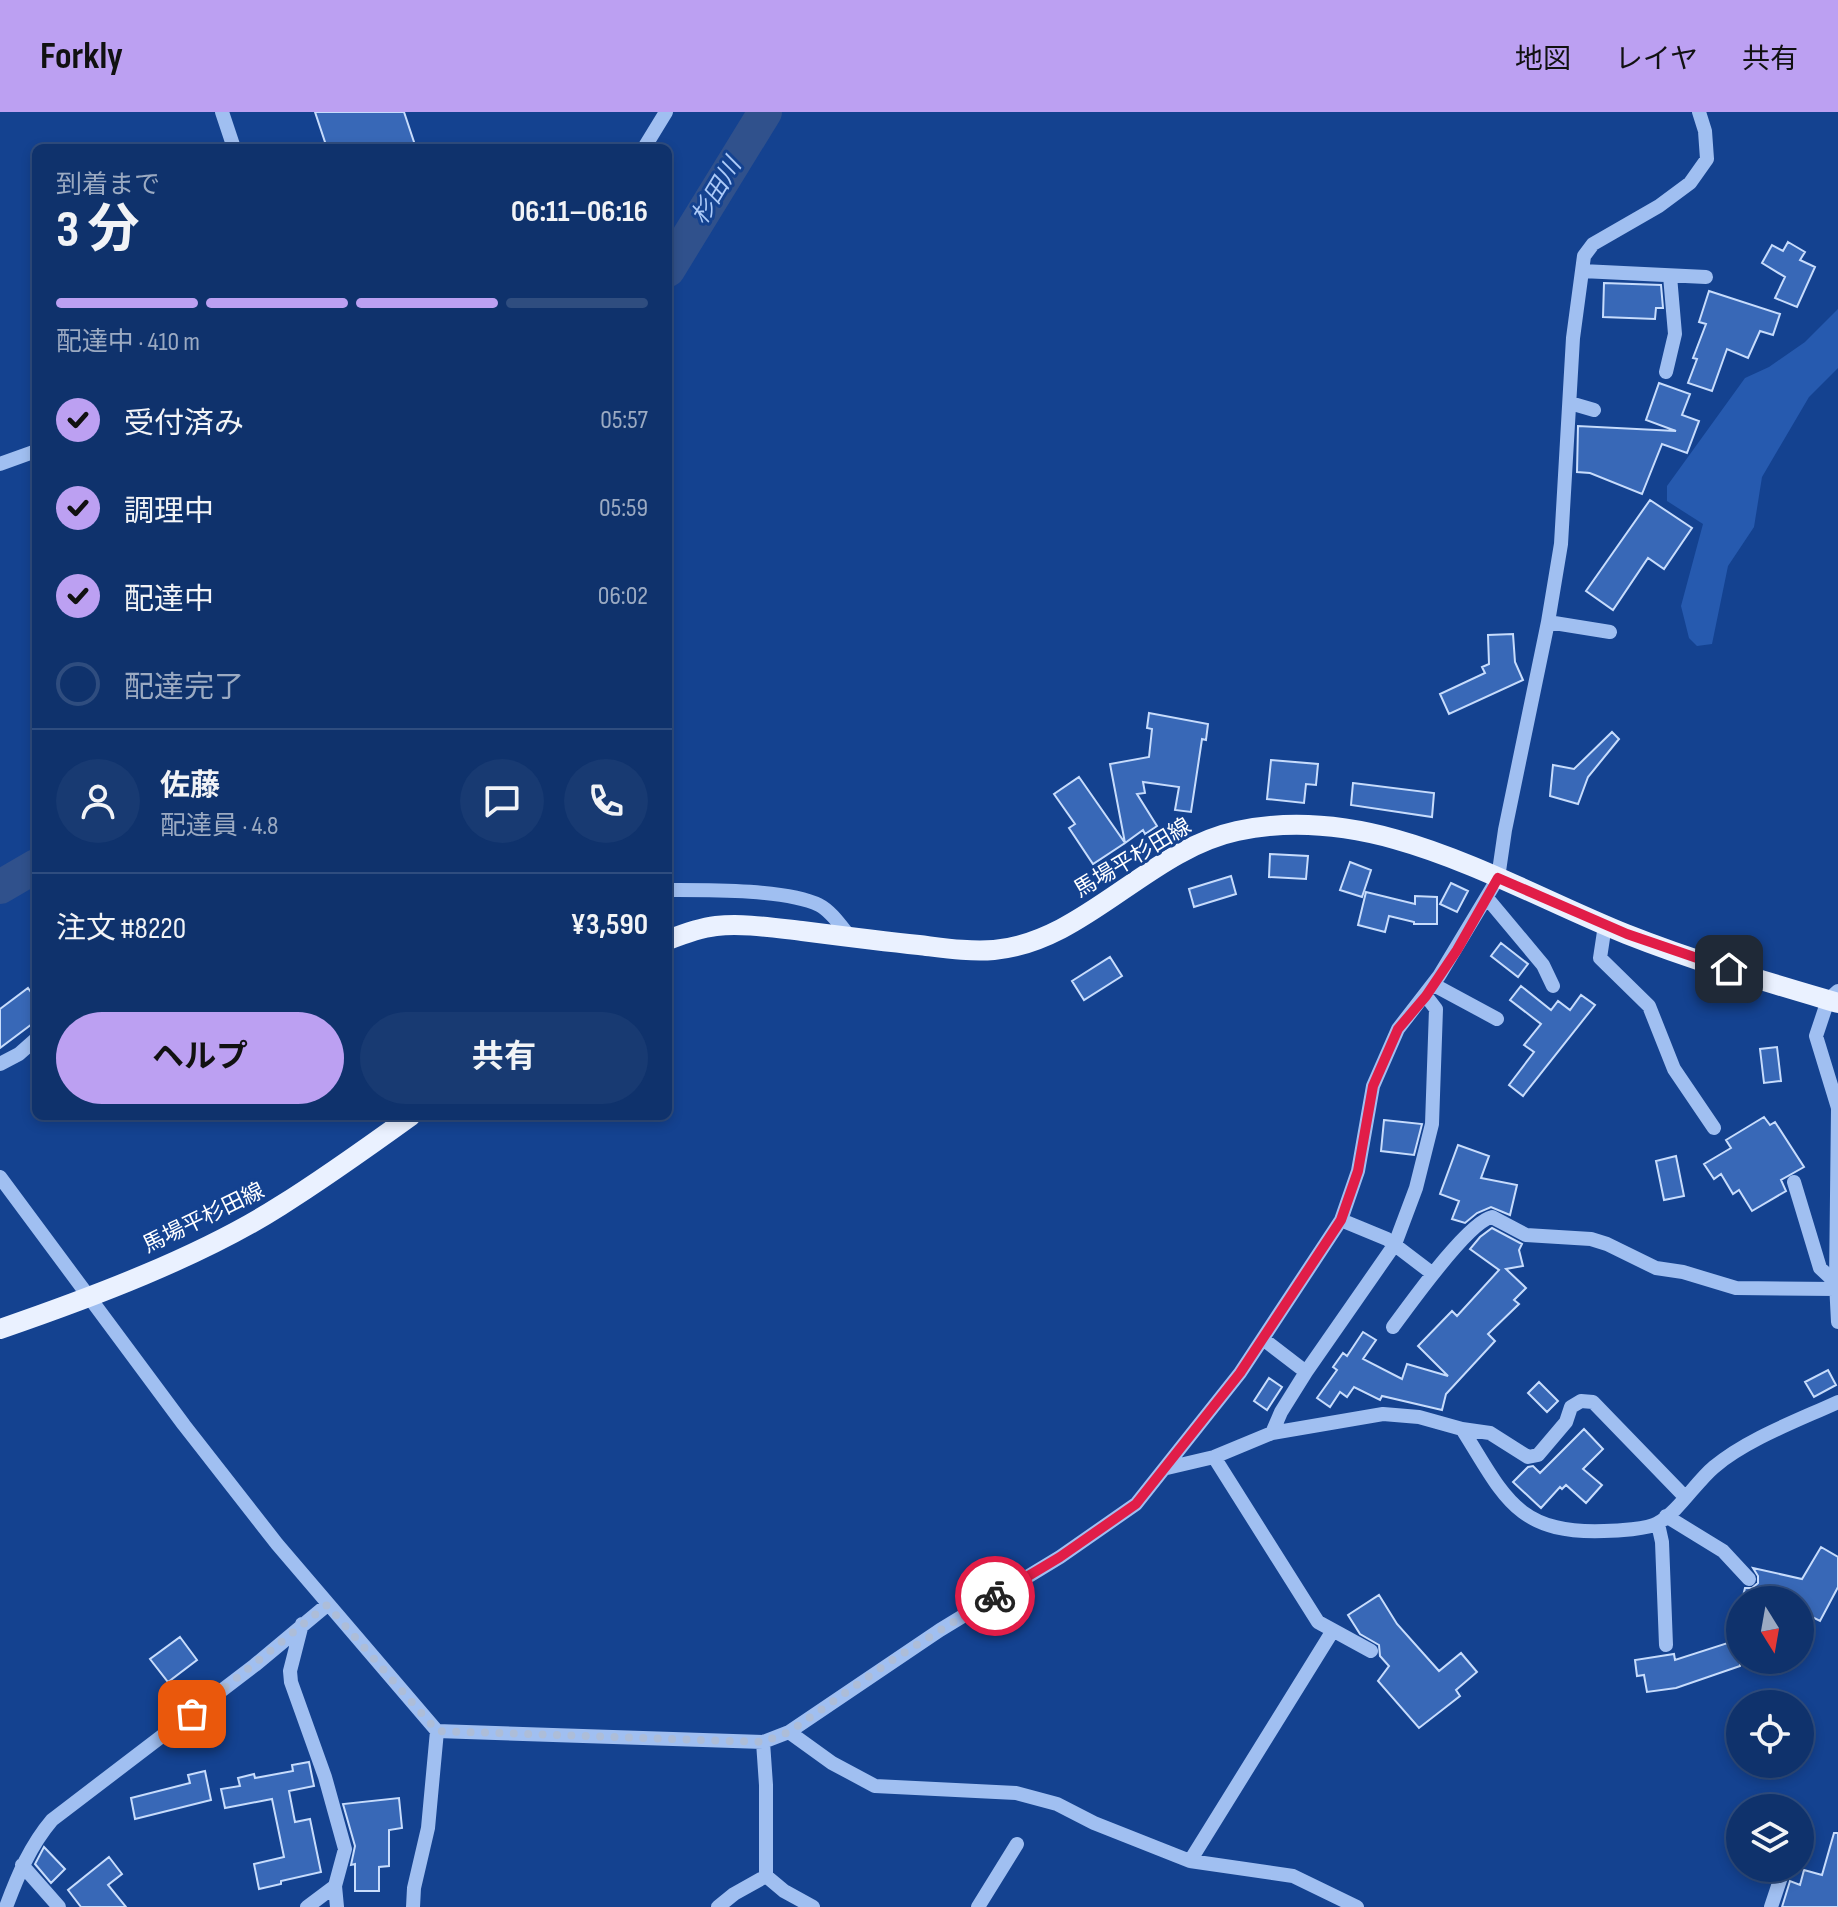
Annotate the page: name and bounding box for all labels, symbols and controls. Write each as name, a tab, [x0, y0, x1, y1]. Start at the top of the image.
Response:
text: Forkly	[40, 34, 123, 79]
text: 地図	[1515, 43, 1571, 76]
text: レイヤ	[1615, 43, 1698, 76]
text: 共有	[1742, 43, 1798, 76]
water label: 杉田川	[685, 150, 749, 230]
text: 到着まで	[56, 170, 160, 201]
text: 06:11–06:16	[511, 194, 648, 230]
text: 3 分	[56, 199, 139, 262]
text: 配達中 · 410 m	[56, 327, 200, 358]
icon: check	[56, 398, 100, 442]
text: 05:57	[600, 405, 648, 436]
text: 受付済み	[124, 406, 244, 442]
icon: check	[56, 486, 100, 530]
text: 05:59	[599, 493, 648, 524]
text: 調理中	[124, 494, 214, 530]
icon: check	[56, 574, 100, 618]
text: 06:02	[598, 581, 648, 612]
text: 配達中	[124, 582, 214, 618]
text: 配達完了	[124, 670, 244, 706]
button: person	[56, 759, 140, 843]
button: chat	[460, 759, 544, 843]
button: phone	[564, 759, 648, 843]
text: 佐藤	[160, 768, 220, 804]
text: 配達員 · 4.8	[160, 811, 278, 842]
street label: 馬場平杉田線	[1069, 813, 1196, 904]
text: ¥3,590	[571, 907, 648, 943]
text: 注文 #8220	[56, 911, 186, 947]
pin	[1695, 935, 1763, 1003]
icon: home	[1707, 947, 1751, 991]
button: ヘルプ	[56, 1012, 344, 1104]
button: 共有	[360, 1012, 648, 1104]
street label: 馬場平杉田線	[138, 1177, 269, 1259]
courier	[955, 1556, 1035, 1636]
icon: bike	[973, 1574, 1017, 1618]
north arrow	[1726, 1586, 1814, 1674]
map controls	[1726, 1586, 1814, 1882]
pin	[158, 1680, 226, 1748]
button: locate	[1726, 1690, 1814, 1778]
icon: bag	[170, 1692, 214, 1736]
button: layers	[1726, 1794, 1814, 1882]

